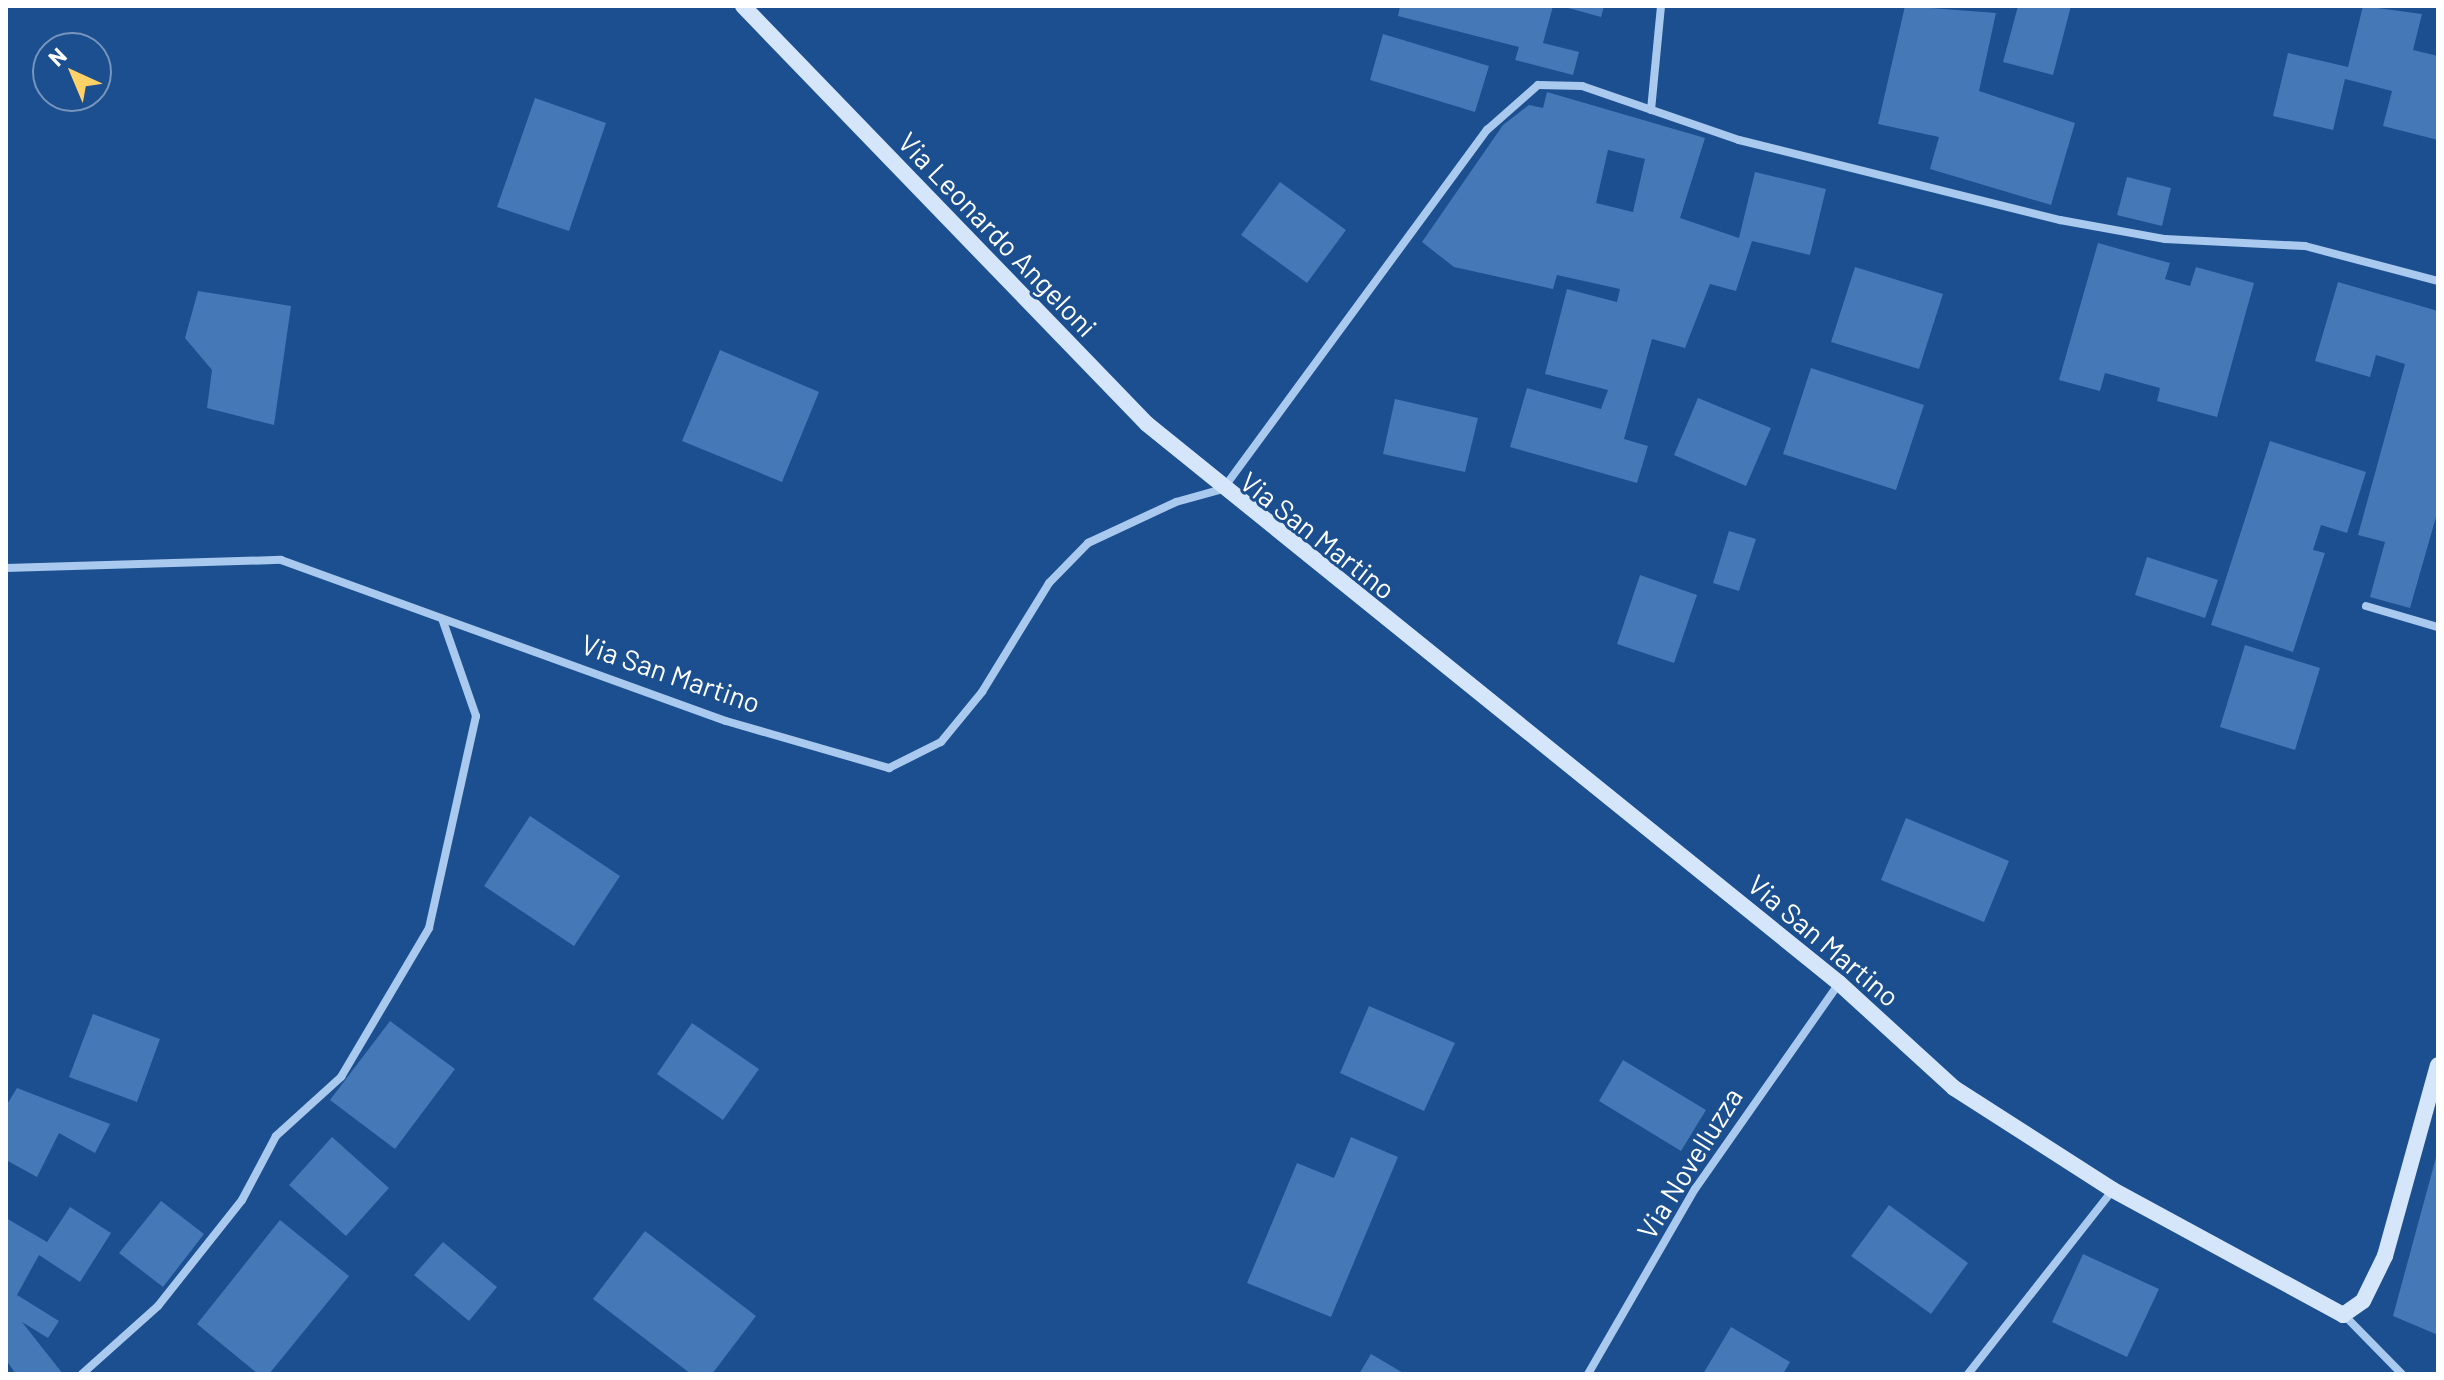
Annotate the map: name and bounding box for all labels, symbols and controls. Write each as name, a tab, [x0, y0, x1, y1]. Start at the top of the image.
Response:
north arrow	[32, 32, 112, 112]
text: N	[42, 42, 71, 71]
street label: Via Leonardo Angeloni	[892, 125, 1104, 343]
street label: Via San Martino	[1234, 464, 1402, 606]
street label: Via San Martino	[577, 627, 765, 719]
street label: Via San Martino	[1741, 867, 1907, 1013]
street label: Via Novelluzza	[1629, 1081, 1749, 1245]

